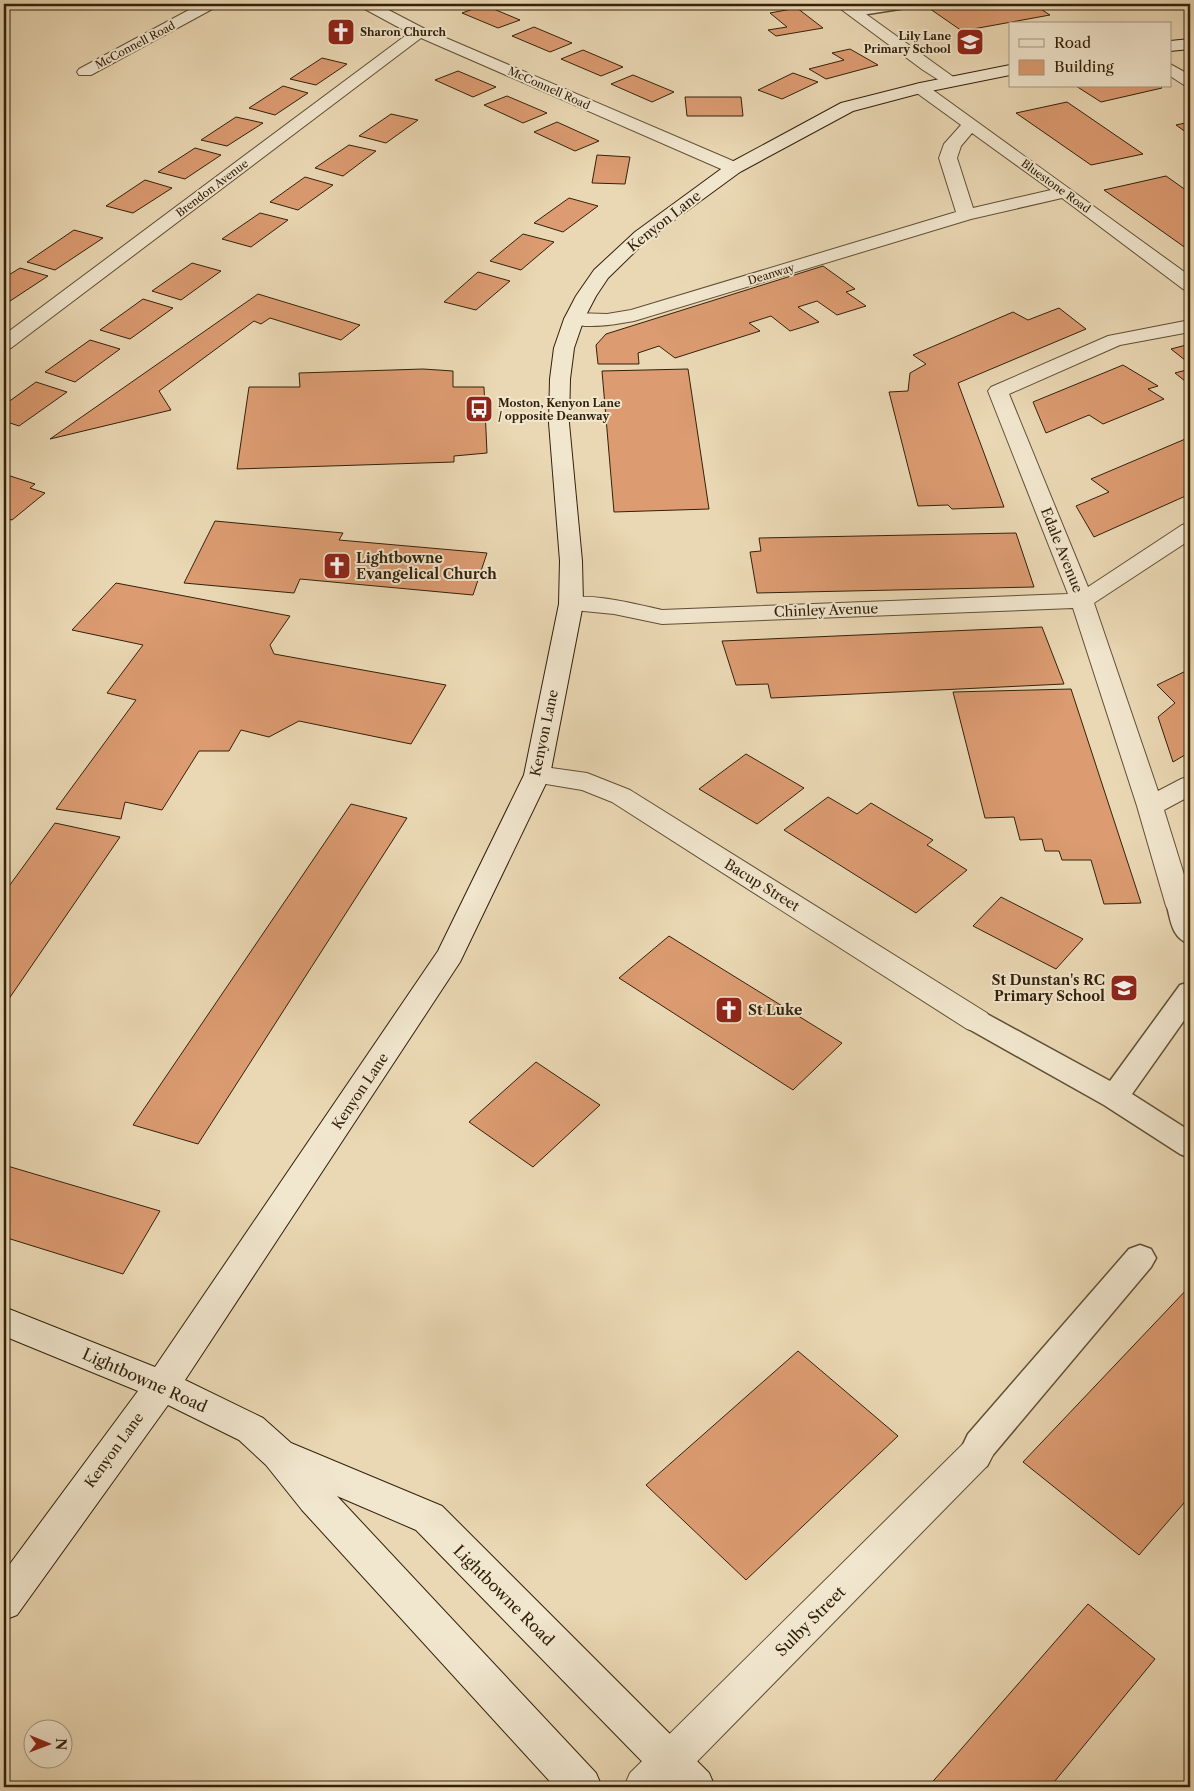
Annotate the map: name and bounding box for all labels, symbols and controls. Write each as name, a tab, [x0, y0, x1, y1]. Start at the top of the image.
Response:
church icon: Sharon Church	[326, 17, 356, 47]
street label: McConnell Road	[93, 18, 178, 72]
legend	[1009, 22, 1172, 88]
place label: Sharon Church	[360, 25, 446, 39]
school or university icon: Lily Lane Primary School	[955, 27, 985, 57]
place label: Lily Lane Primary School	[864, 29, 951, 56]
text: Road	[1054, 33, 1091, 52]
text: Building	[1054, 57, 1114, 76]
street label: McConnell Road	[506, 64, 593, 113]
street label: Brendon Avenue	[173, 156, 251, 220]
street label: Bluestone Road	[1019, 156, 1094, 216]
street label: Kenyon Lane	[624, 187, 705, 255]
street label: Deanway	[746, 260, 797, 288]
bus stop icon: Moston, Kenyon Lane / opposite Deanway	[464, 394, 494, 424]
place label: Moston, Kenyon Lane / opposite Deanway	[498, 396, 621, 423]
street label: Edale Avenue	[1037, 505, 1087, 595]
place label: Lightbowne Evangelical Church	[356, 549, 497, 583]
church icon: Lightbowne Evangelical Church	[322, 551, 352, 581]
street label: Chinley Avenue	[773, 599, 879, 621]
street label: Kenyon Lane	[526, 688, 562, 778]
street label: Bacup Street	[721, 855, 803, 915]
place label: St Dunstan's RC Primary School	[992, 971, 1105, 1005]
school or university icon: St Dunstan's RC Primary School	[1109, 973, 1139, 1003]
church icon: St Luke	[714, 995, 744, 1025]
place label: St Luke	[748, 1001, 802, 1019]
street label: Kenyon Lane	[328, 1049, 392, 1133]
street label: Lightbowne Road	[79, 1344, 211, 1417]
street label: Kenyon Lane	[81, 1409, 147, 1491]
street label: Lightbowne Road	[449, 1540, 559, 1650]
street label: Sulby Street	[771, 1581, 850, 1660]
north arrow	[22, 1718, 72, 1768]
text: N	[52, 1738, 70, 1750]

